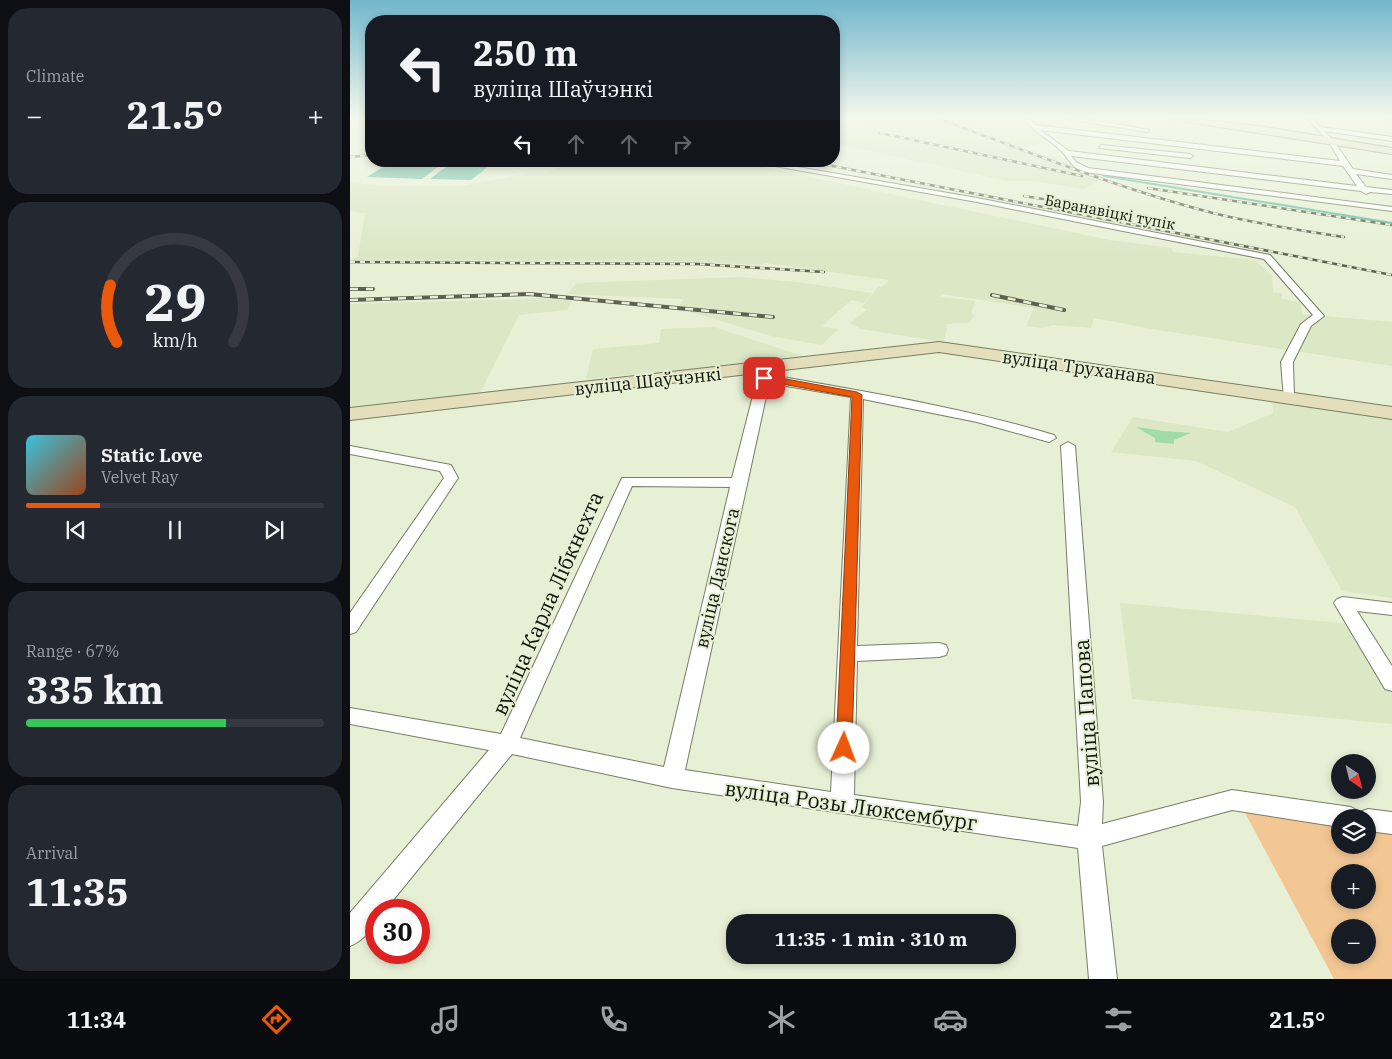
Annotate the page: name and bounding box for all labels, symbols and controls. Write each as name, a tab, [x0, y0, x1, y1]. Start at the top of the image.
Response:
text: 250 m	[473, 30, 578, 76]
icon: left	[390, 35, 455, 100]
text: Climate	[26, 66, 84, 86]
text: вуліца Шаўчэнкі	[473, 74, 653, 103]
text: 21.5°	[127, 90, 223, 139]
text: −	[26, 97, 43, 134]
text: +	[307, 97, 324, 134]
icon: left	[509, 130, 537, 158]
icon: ahead	[562, 130, 590, 158]
icon: ahead	[615, 130, 643, 158]
icon: right	[668, 130, 696, 158]
street label: Баранавіцкі тупік	[1043, 190, 1177, 234]
text: 29	[144, 268, 206, 335]
text: km/h	[152, 329, 198, 352]
street label: вуліца Труханава	[1001, 345, 1157, 389]
pin	[743, 357, 785, 399]
street label: вуліца Шаўчэнкі	[573, 362, 723, 400]
icon: arrive	[750, 364, 778, 392]
text: Static Love	[101, 443, 203, 467]
text: Velvet Ray	[101, 467, 178, 487]
street label: вуліца Карла Лібкнехта	[485, 486, 609, 720]
street label: вуліца Данскога	[690, 505, 744, 651]
icon: previous	[62, 516, 90, 544]
icon: pause	[161, 516, 189, 544]
icon: next	[260, 516, 288, 544]
street label: вуліца Папова	[1067, 638, 1105, 788]
text: Range · 67%	[26, 641, 119, 661]
text: 335 km	[26, 665, 164, 714]
position arrow	[817, 721, 869, 773]
north arrow	[1331, 754, 1376, 799]
map controls	[1331, 754, 1376, 964]
street label: вуліца Розы Люксембург	[723, 773, 979, 837]
button: layers	[1331, 809, 1376, 854]
text: Arrival	[26, 843, 78, 863]
button: +	[1331, 864, 1376, 909]
text: 11:35	[26, 867, 129, 916]
speed limit sign: 30	[365, 899, 430, 964]
button: −	[1331, 919, 1376, 964]
text: 11:35 · 1 min · 310 m	[775, 927, 967, 951]
icon: directions	[259, 1002, 294, 1037]
icon: music	[428, 1002, 463, 1037]
icon: phone	[596, 1002, 631, 1037]
icon: climate	[764, 1002, 799, 1037]
icon: car	[933, 1002, 968, 1037]
icon: filters	[1101, 1002, 1136, 1037]
text: 11:34	[67, 1005, 126, 1034]
text: 21.5°	[1269, 1005, 1325, 1034]

